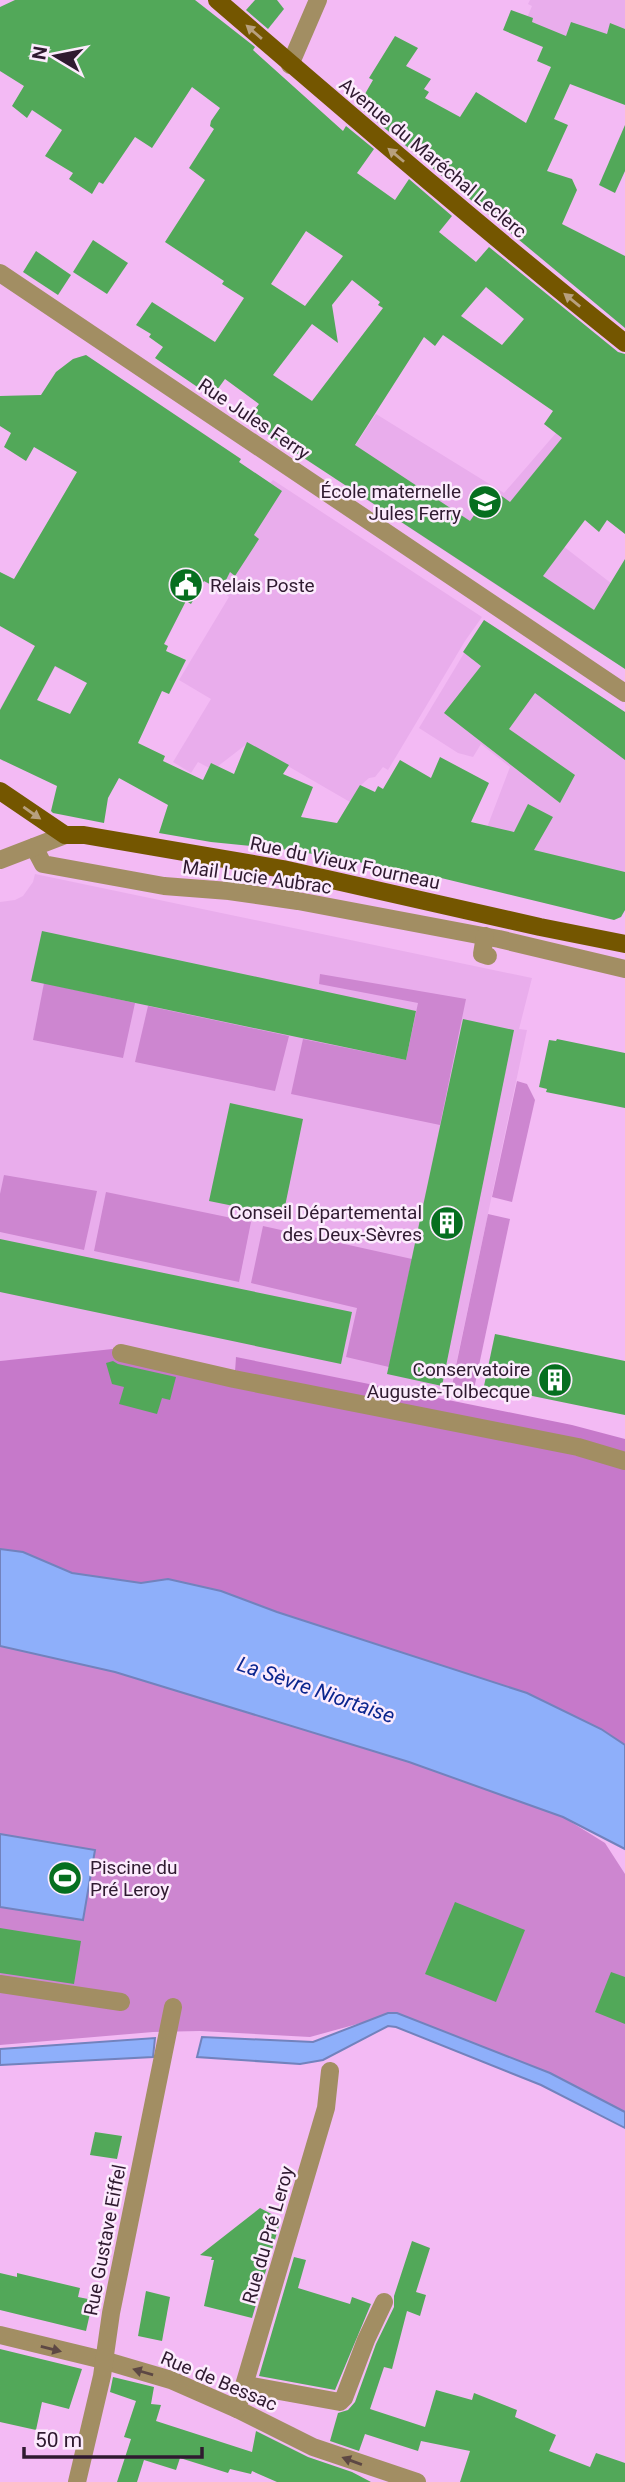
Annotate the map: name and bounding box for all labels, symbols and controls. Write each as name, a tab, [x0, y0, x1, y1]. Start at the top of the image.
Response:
north arrow	[21, 21, 91, 91]
one-way arrow	[245, 24, 263, 40]
text: N	[27, 45, 52, 62]
street label: Avenue du Maréchal Leclerc	[335, 73, 531, 243]
one-way arrow	[388, 148, 406, 163]
one-way arrow	[563, 293, 580, 308]
street label: Rue Jules Ferry	[194, 373, 314, 465]
place label: École maternelle Jules Ferry	[321, 480, 461, 525]
school or university icon: École maternelle Jules Ferry	[466, 483, 504, 521]
public building icon: Relais Poste	[167, 566, 205, 604]
place label: Relais Poste	[210, 574, 315, 597]
one-way arrow	[23, 806, 41, 820]
street label: Rue du Vieux Fourneau	[248, 832, 442, 894]
street label: Mail Lucie Aubrac	[181, 855, 333, 899]
place label: Conseil Départemental des Deux-Sèvres	[229, 1201, 422, 1246]
building icon: Conseil Départemental des Deux-Sèvres	[428, 1204, 466, 1242]
place label: Conservatoire Auguste-Tolbecque	[367, 1358, 530, 1403]
building icon: Conservatoire Auguste-Tolbecque	[536, 1361, 574, 1399]
water label: La Sèvre Niortaise	[234, 1652, 398, 1728]
place label: Piscine du Pré Leroy	[90, 1856, 177, 1901]
sports icon: Piscine du Pré Leroy	[46, 1859, 84, 1897]
street label: Rue Gustave Eiffel	[79, 2162, 131, 2318]
street label: Rue du Pré Leroy	[237, 2163, 299, 2307]
one-way arrow	[41, 2344, 63, 2355]
street label: Rue de Bessac	[157, 2346, 281, 2416]
one-way arrow	[132, 2366, 153, 2376]
scale bar	[24, 2416, 203, 2460]
text: 50 m	[35, 2428, 82, 2452]
one-way arrow	[341, 2456, 362, 2467]

